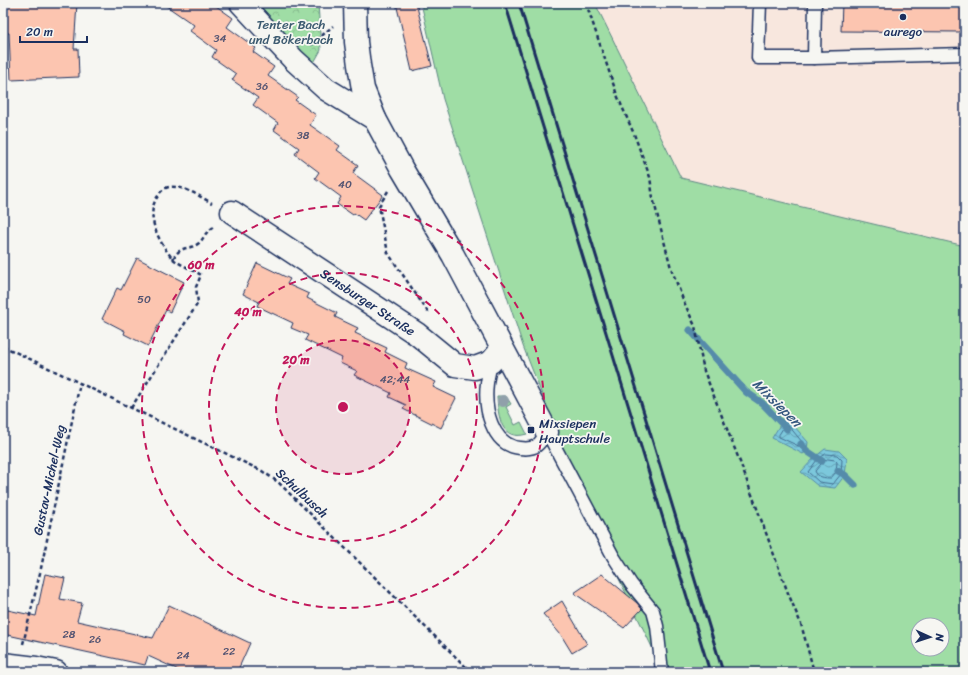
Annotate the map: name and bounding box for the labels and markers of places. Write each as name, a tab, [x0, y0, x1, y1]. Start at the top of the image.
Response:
marker: aurego	[898, 12, 908, 22]
place label: aurego	[884, 20, 923, 43]
centre of rings	[336, 400, 350, 414]
place label: Mixsiepen Hauptschule	[539, 412, 611, 450]
marker: Mixsiepen Hauptschule	[526, 425, 536, 435]

